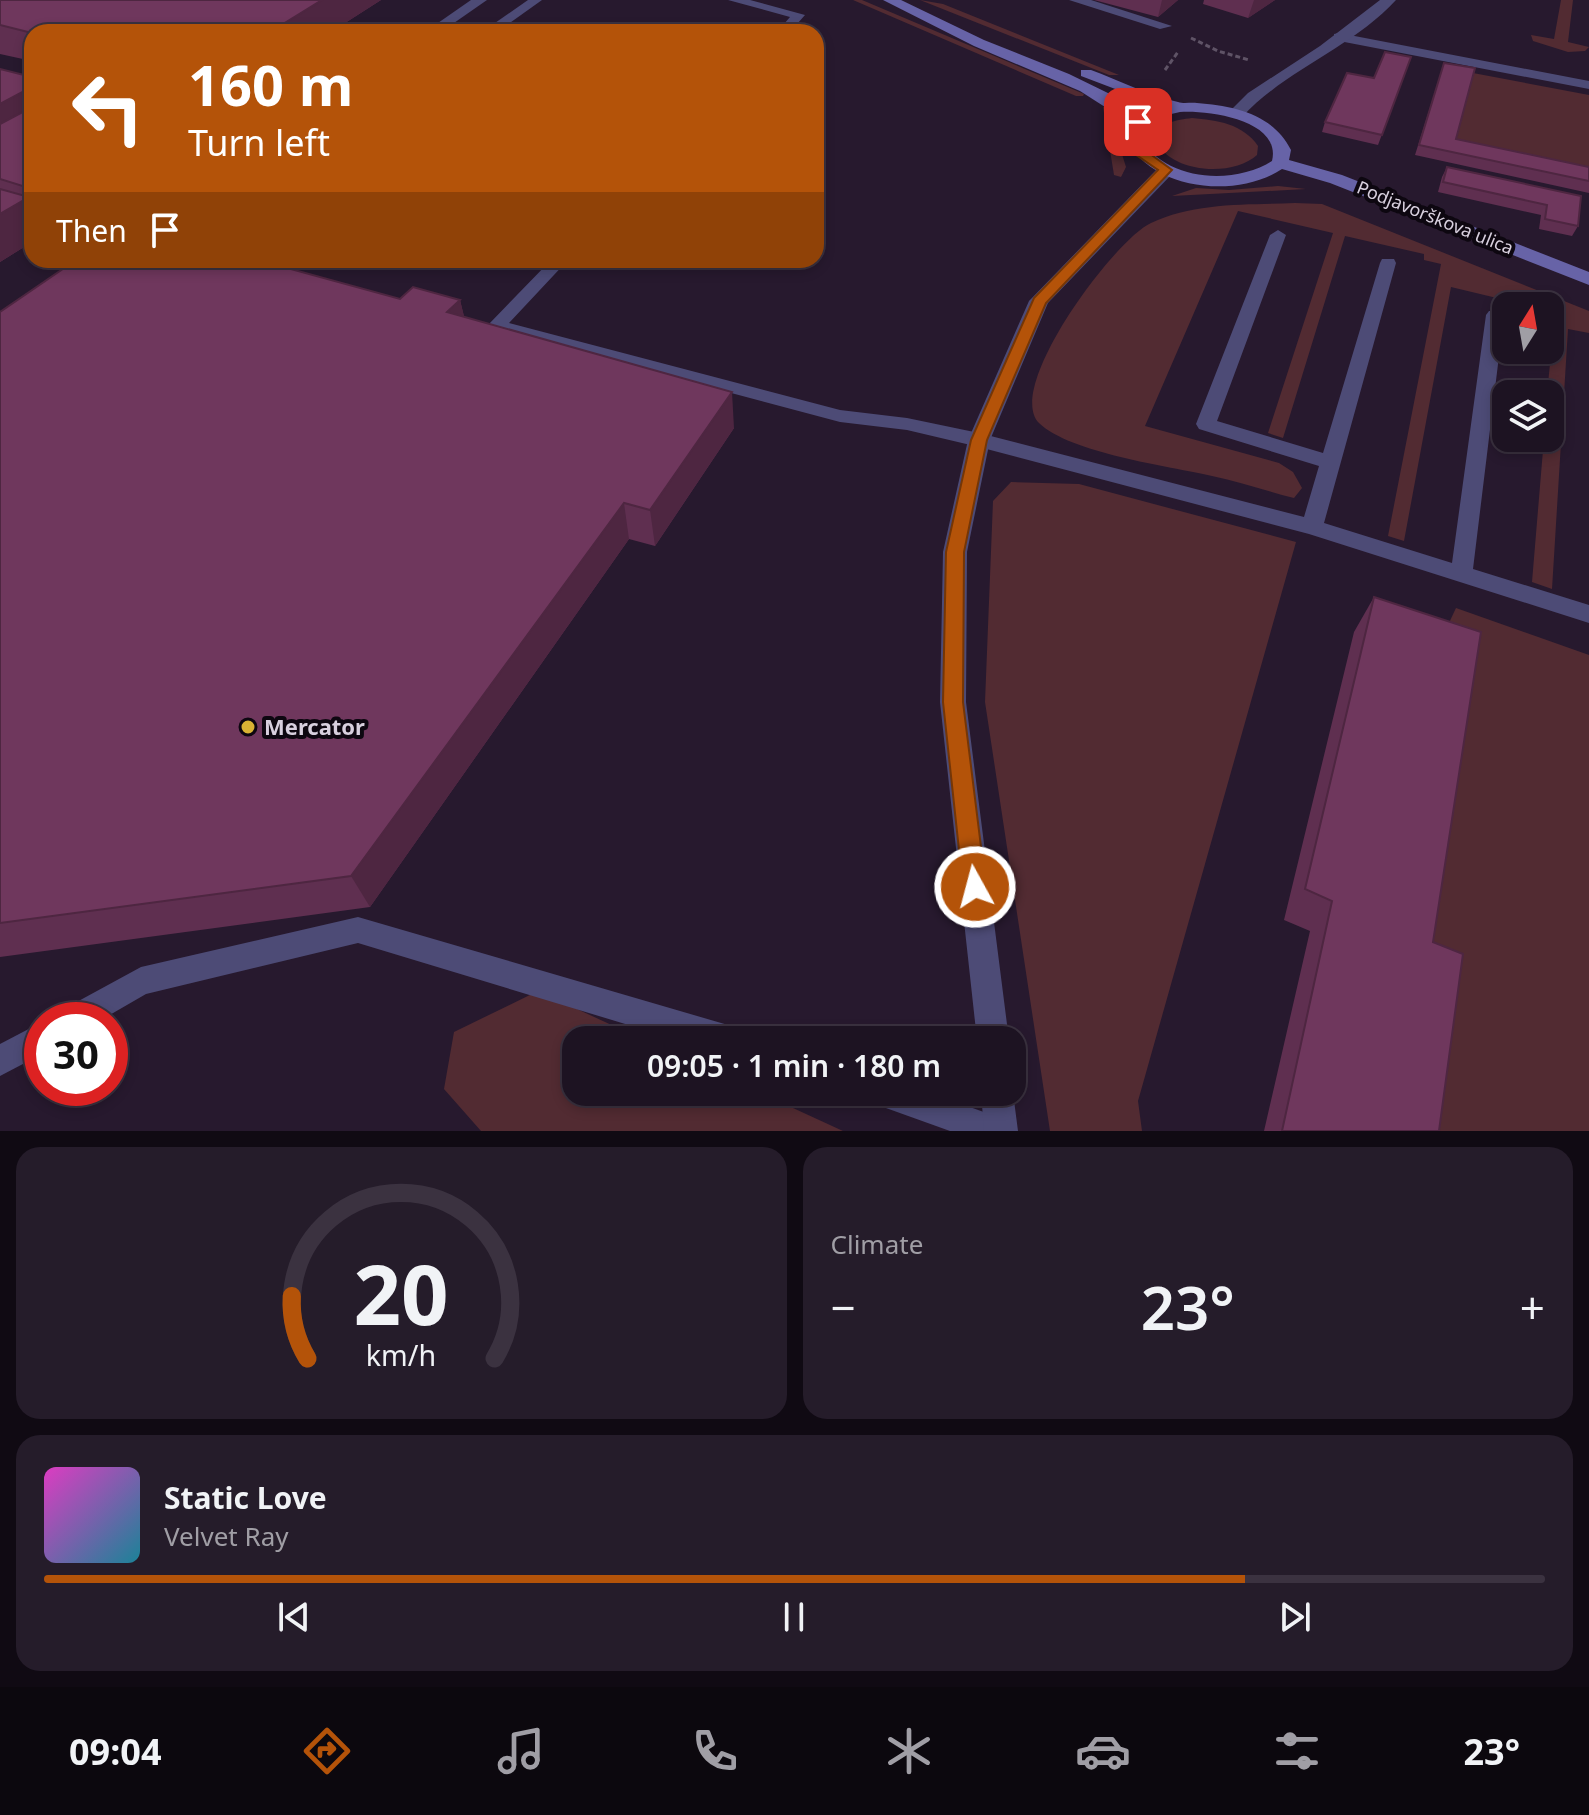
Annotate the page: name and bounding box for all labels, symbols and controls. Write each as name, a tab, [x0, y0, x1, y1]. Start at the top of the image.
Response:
text: 160 m	[188, 46, 353, 122]
icon: left	[56, 56, 160, 160]
pin	[1104, 88, 1172, 156]
icon: arrive	[1116, 100, 1160, 144]
text: Turn left	[188, 118, 330, 167]
street label: Podjavorškova ulica	[1354, 175, 1517, 259]
icon: arrive	[143, 208, 187, 252]
text: Then	[56, 210, 127, 251]
north arrow	[1492, 292, 1564, 364]
map controls	[1492, 292, 1564, 452]
button: layers	[1492, 380, 1564, 452]
place label: Mercator	[264, 711, 365, 741]
marker: Mercator	[239, 718, 257, 736]
position arrow	[933, 845, 1017, 929]
speed limit sign: 30	[24, 1002, 128, 1106]
text: 09:05 · 1 min · 180 m	[647, 1045, 941, 1086]
text: Climate	[831, 1226, 923, 1262]
text: 20	[354, 1236, 449, 1349]
text: 23°	[1141, 1266, 1235, 1348]
text: −	[831, 1277, 856, 1337]
text: +	[1520, 1277, 1545, 1337]
text: km/h	[366, 1335, 436, 1374]
text: Static Love	[164, 1477, 327, 1518]
text: Velvet Ray	[164, 1518, 289, 1554]
icon: previous	[272, 1595, 316, 1639]
icon: pause	[772, 1595, 816, 1639]
icon: next	[1273, 1595, 1317, 1639]
icon: directions	[299, 1723, 355, 1779]
icon: music	[493, 1723, 549, 1779]
icon: phone	[687, 1723, 743, 1779]
icon: climate	[881, 1723, 937, 1779]
icon: car	[1075, 1723, 1131, 1779]
icon: filters	[1269, 1723, 1325, 1779]
text: 09:04	[69, 1727, 161, 1776]
text: 23°	[1463, 1727, 1520, 1776]

